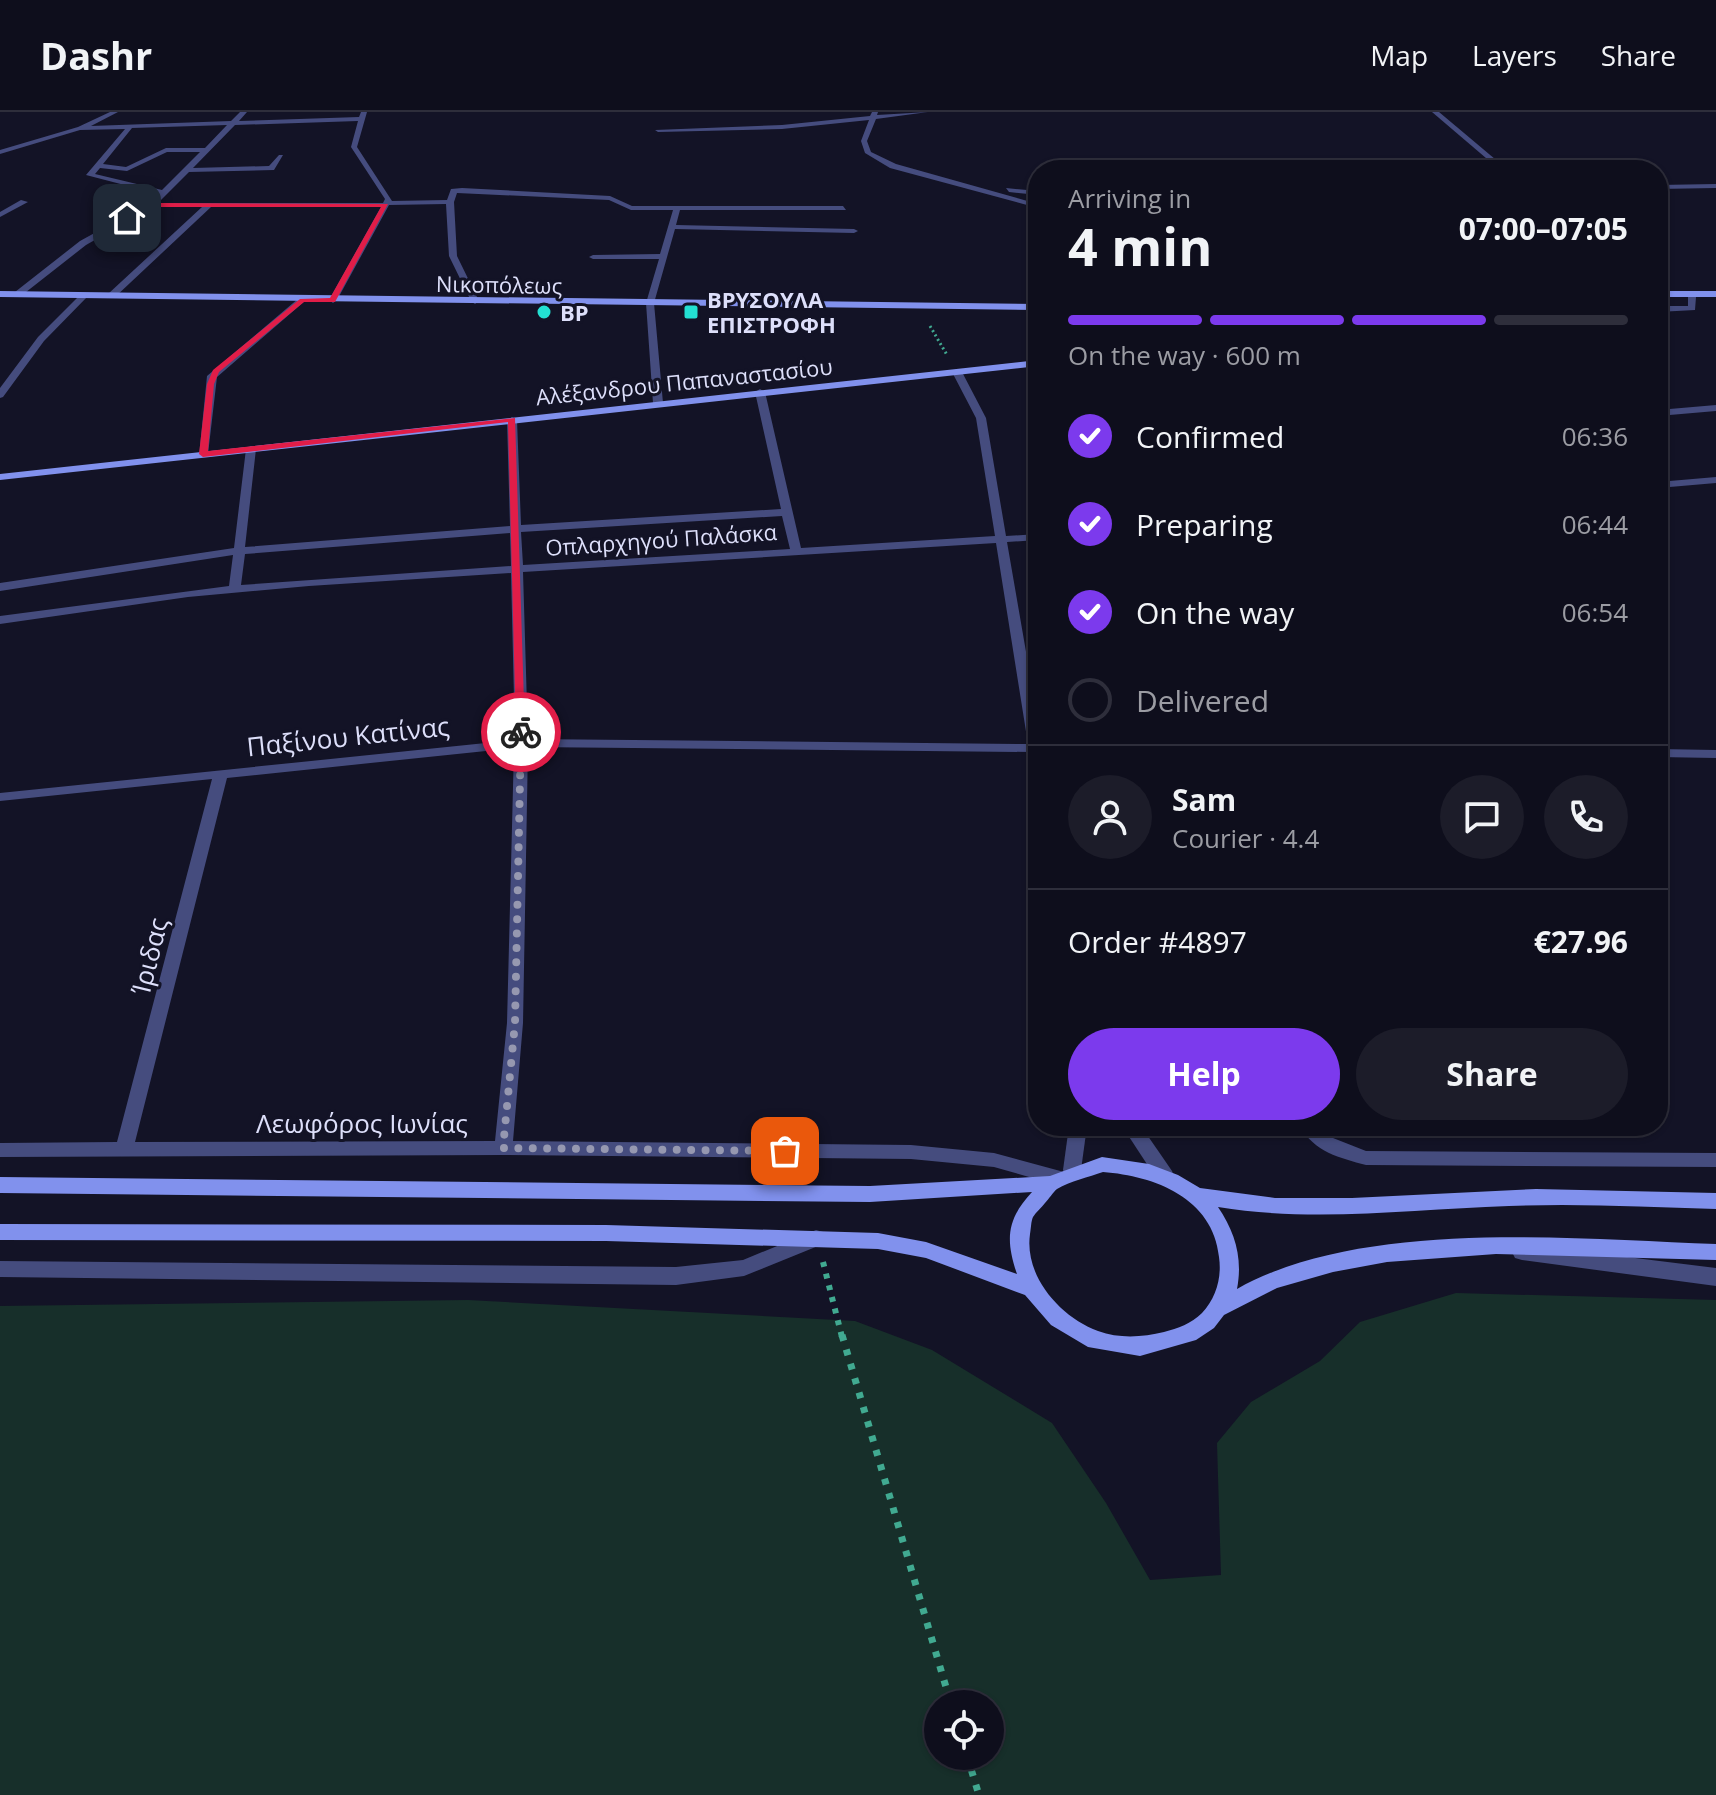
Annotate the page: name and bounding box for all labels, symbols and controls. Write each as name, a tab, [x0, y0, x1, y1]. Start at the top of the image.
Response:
text: Dashr	[40, 29, 152, 81]
text: Map	[1370, 36, 1428, 74]
text: Layers	[1472, 36, 1557, 74]
text: Share	[1601, 36, 1676, 74]
text: Arriving in	[1068, 180, 1191, 216]
pin	[93, 184, 161, 252]
icon: home	[105, 196, 149, 240]
text: 07:00–07:05	[1459, 208, 1628, 249]
text: 4 min	[1068, 210, 1212, 281]
street label: Νικοπόλεως	[436, 268, 563, 300]
place label: ΒΡΥΣΟΥΛΑ ΕΠΙΣΤΡΟΦΗ	[707, 284, 836, 339]
place label: BP	[560, 297, 589, 327]
marker: BP	[535, 303, 553, 321]
marker: ΒΡΥΣΟΥΛΑ ΕΠΙΣΤΡΟΦΗ	[682, 303, 700, 321]
text: On the way · 600 m	[1068, 337, 1301, 373]
street label: Αλέξανδρου Παπαναστασίου	[534, 350, 834, 412]
icon: check	[1068, 414, 1112, 458]
text: Confirmed	[1136, 416, 1284, 457]
text: 06:36	[1562, 418, 1628, 454]
icon: check	[1068, 502, 1112, 546]
text: Preparing	[1136, 504, 1273, 545]
text: 06:44	[1562, 506, 1628, 542]
street label: Οπλαρχηγού Παλάσκα	[544, 516, 778, 562]
icon: check	[1068, 590, 1112, 634]
text: On the way	[1136, 592, 1294, 633]
text: 06:54	[1562, 594, 1628, 630]
text: Delivered	[1136, 680, 1269, 721]
courier	[481, 692, 561, 772]
street label: Παξίνου Κατίνας	[245, 707, 451, 765]
icon: bike	[499, 710, 543, 754]
button: person	[1068, 775, 1152, 859]
button: chat	[1440, 775, 1524, 859]
button: phone	[1544, 775, 1628, 859]
text: Sam	[1172, 779, 1236, 820]
text: Courier · 4.4	[1172, 820, 1319, 856]
street label: Ίριδας	[122, 914, 176, 999]
text: Order #4897	[1068, 921, 1247, 962]
text: €27.96	[1534, 921, 1628, 962]
button: Help	[1068, 1028, 1340, 1120]
button: Share	[1356, 1028, 1628, 1120]
street label: Λεωφόρος Ιωνίας	[256, 1105, 468, 1141]
pin	[751, 1117, 819, 1185]
icon: bag	[763, 1129, 807, 1173]
map controls	[924, 1690, 1004, 1770]
button: locate	[924, 1690, 1004, 1770]

